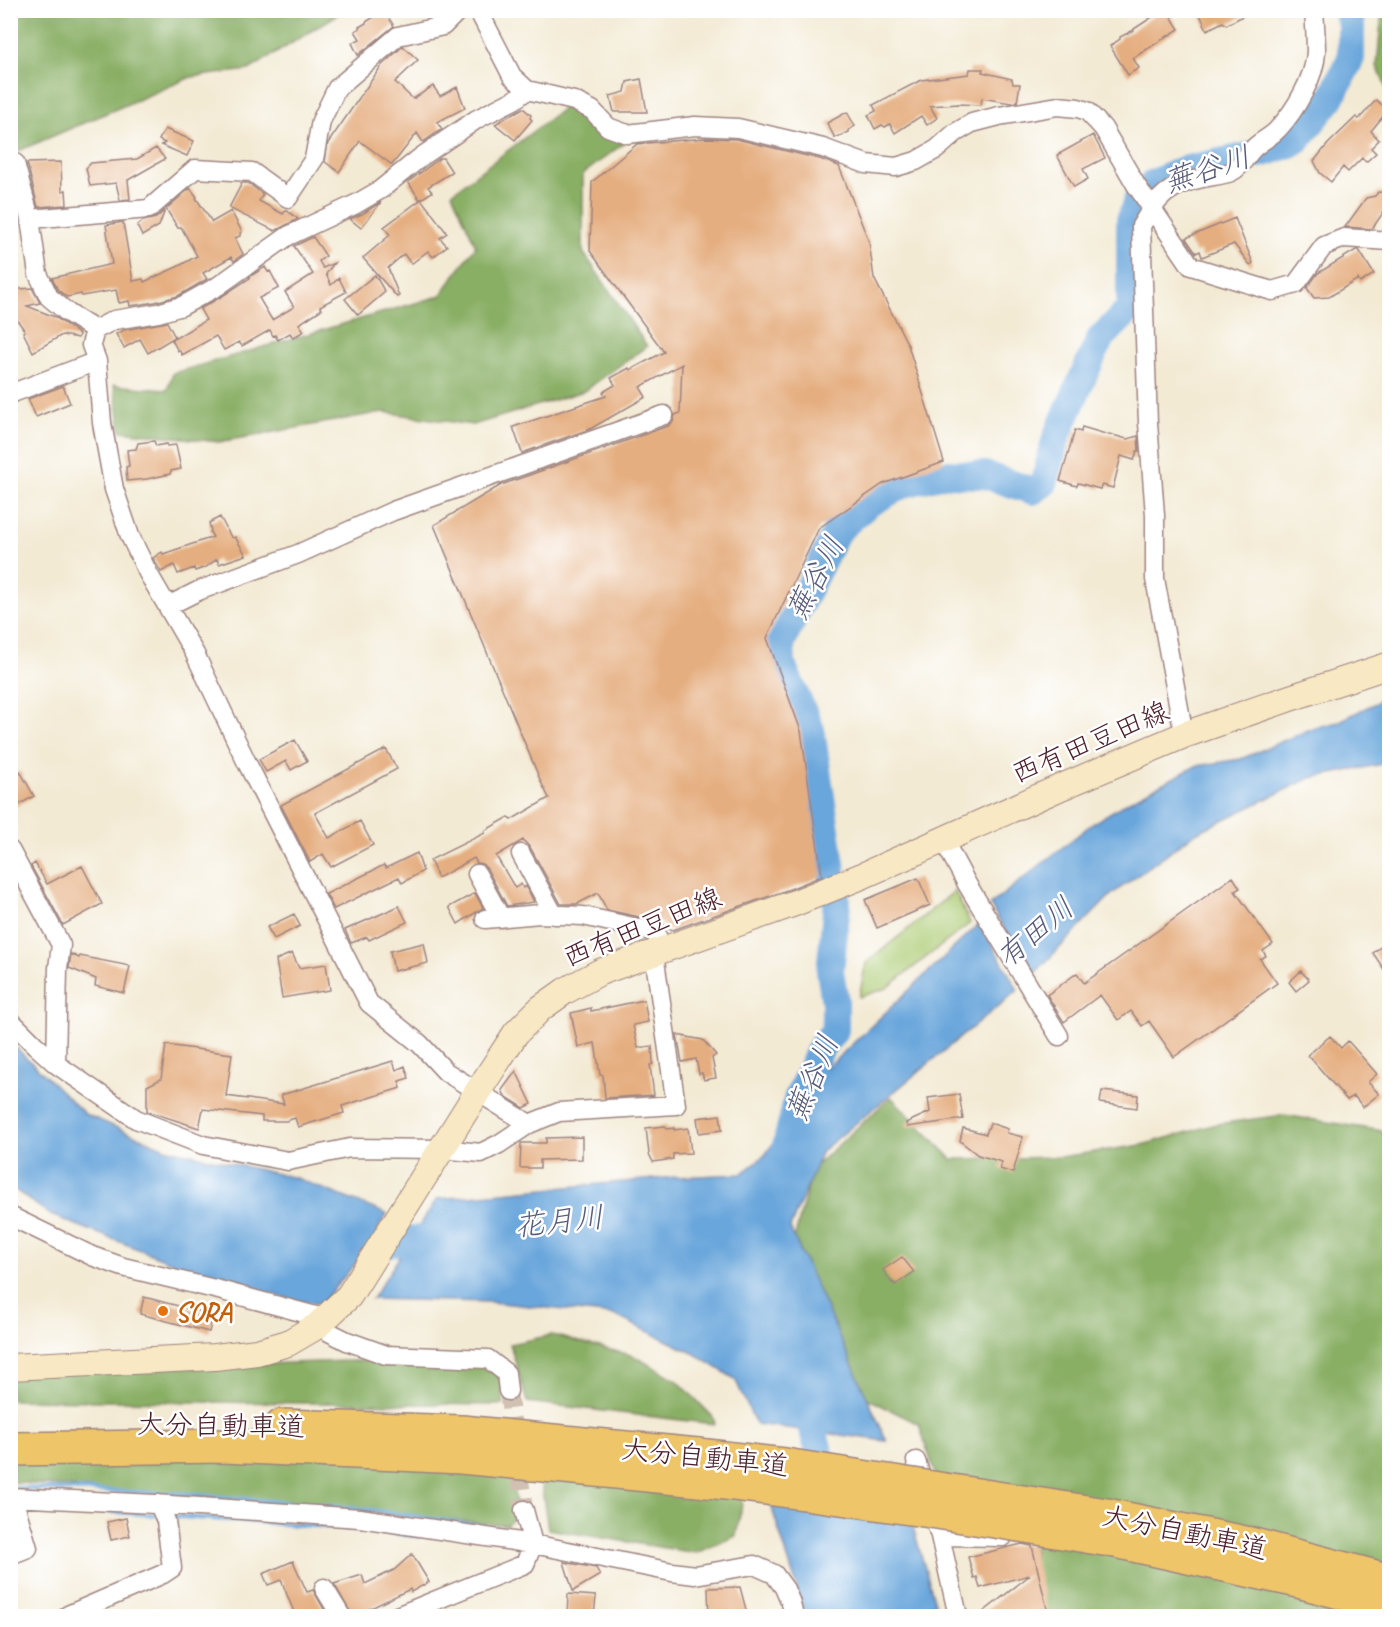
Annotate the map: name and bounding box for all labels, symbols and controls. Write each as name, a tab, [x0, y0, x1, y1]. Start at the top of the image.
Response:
water label: 蕪谷川	[1158, 137, 1256, 201]
water label: 蕪谷川	[777, 529, 853, 627]
street label: 西有田豆田線	[1006, 693, 1174, 791]
street label: 西有田豆田線	[558, 879, 726, 975]
water label: 有田川	[988, 889, 1082, 975]
water label: 蕪谷川	[777, 1029, 847, 1127]
water label: 花月川	[512, 1197, 606, 1245]
place label: SORA	[175, 1294, 233, 1329]
marker: SORA	[156, 1304, 170, 1318]
street label: 大分自動車道	[137, 1406, 305, 1444]
street label: 大分自動車道	[620, 1431, 790, 1483]
street label: 大分自動車道	[1099, 1497, 1271, 1567]

